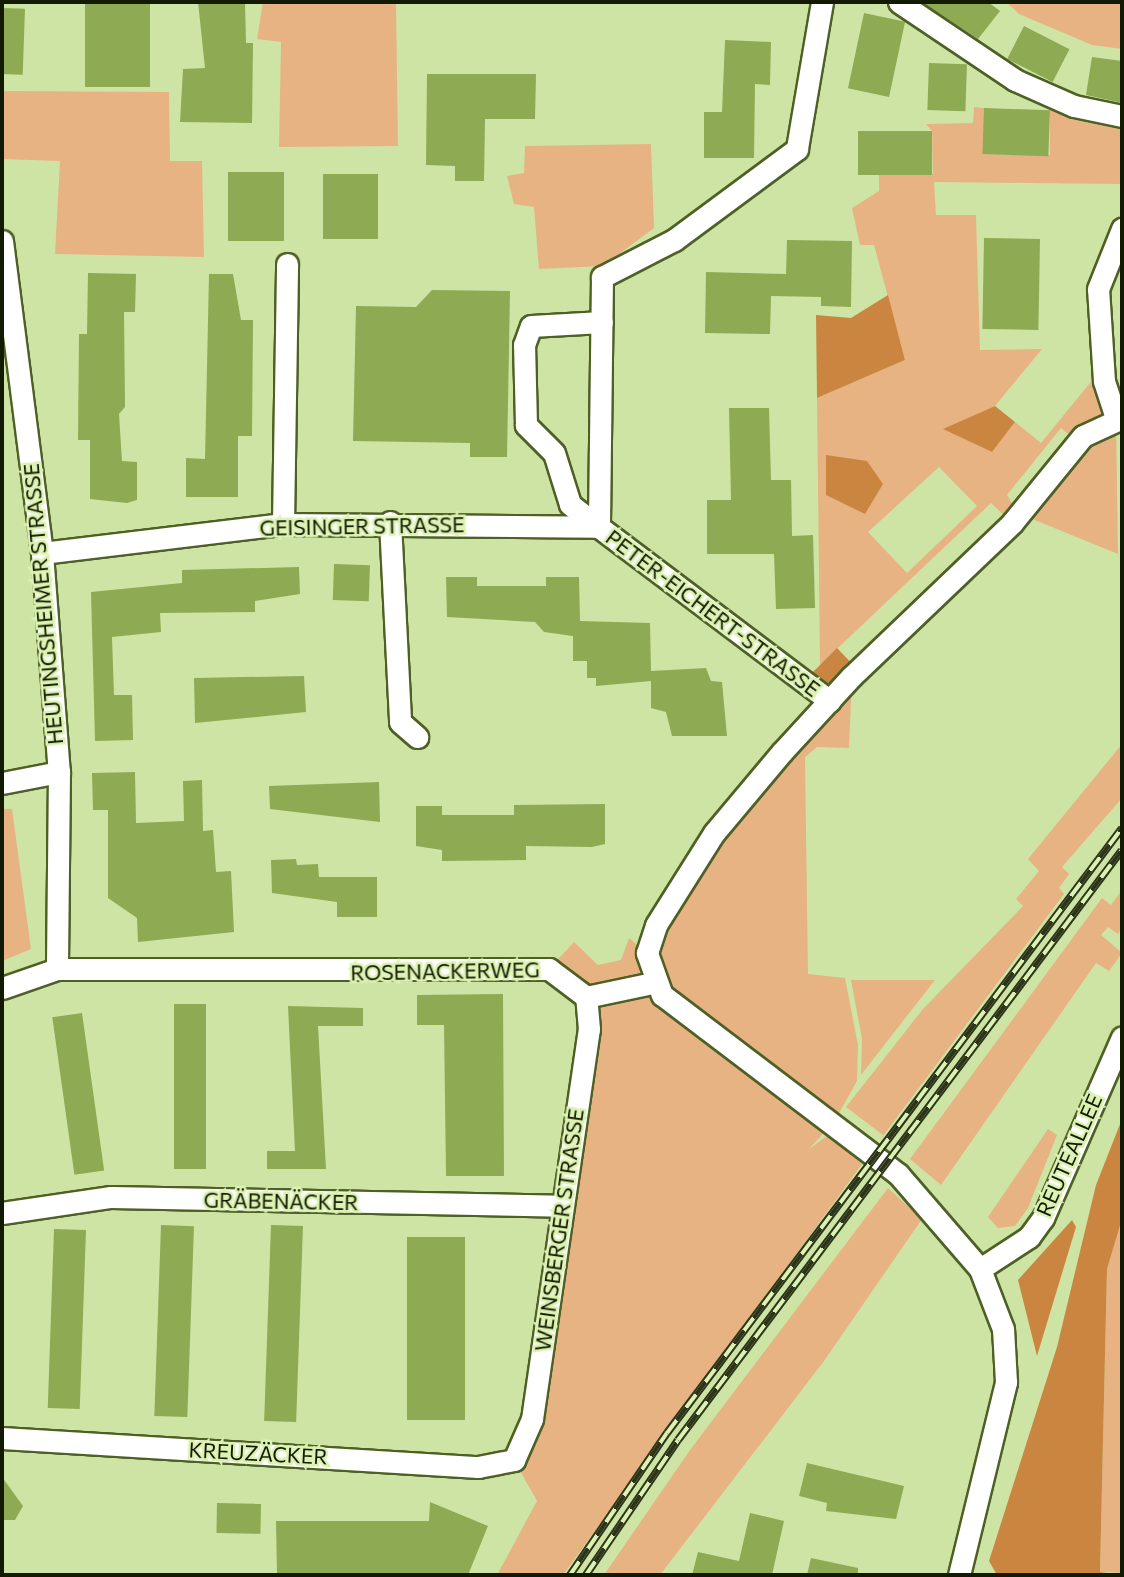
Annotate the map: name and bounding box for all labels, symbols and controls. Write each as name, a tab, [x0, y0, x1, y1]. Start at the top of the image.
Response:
street label: HEUTINGSHEIMER STRASSE	[18, 462, 68, 746]
street label: GEISINGER STRASSE	[259, 512, 465, 540]
street label: PETER-EICHERT-STRASSE	[601, 524, 825, 702]
street label: ROSENACKERWEG	[350, 957, 540, 985]
street label: REUTEALLEE	[1031, 1090, 1107, 1220]
street label: WEINSBERGER STRASSE	[529, 1107, 589, 1353]
street label: GRÄBENÄCKER	[203, 1187, 359, 1215]
street label: KREUZÄCKER	[188, 1437, 328, 1469]

